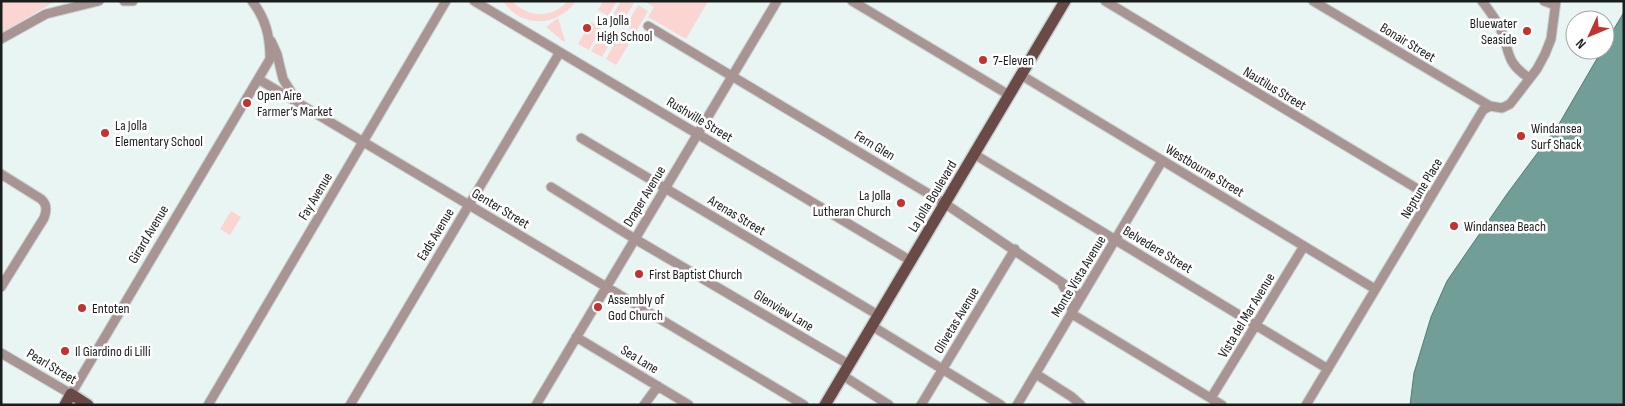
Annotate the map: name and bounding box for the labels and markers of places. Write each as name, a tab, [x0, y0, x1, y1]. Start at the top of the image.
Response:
place label: La Jolla High School	[597, 12, 652, 45]
place label: Bluewater Seaside	[1470, 15, 1517, 48]
marker: La Jolla High School	[581, 22, 593, 34]
marker: Bluewater Seaside	[1521, 25, 1533, 37]
place label: 7-Eleven	[993, 52, 1034, 69]
marker: 7-Eleven	[977, 54, 989, 66]
place label: Open Aire Farmer’s Market	[257, 87, 333, 120]
marker: Open Aire Farmer’s Market	[241, 97, 253, 109]
place label: La Jolla Elementary School	[115, 117, 203, 150]
place label: Windansea Surf Shack	[1531, 120, 1582, 153]
marker: La Jolla Elementary School	[99, 127, 111, 139]
marker: Windansea Surf Shack	[1515, 130, 1527, 142]
place label: La Jolla Lutheran Church	[813, 187, 891, 220]
marker: La Jolla Lutheran Church	[895, 197, 907, 209]
place label: Windansea Beach	[1464, 218, 1546, 235]
marker: Windansea Beach	[1448, 220, 1460, 232]
place label: First Baptist Church	[649, 266, 742, 283]
marker: First Baptist Church	[633, 268, 645, 280]
place label: Assembly of God Church	[607, 291, 665, 324]
place label: Entoten	[92, 300, 130, 317]
marker: Assembly of God Church	[592, 301, 604, 313]
marker: Entoten	[76, 302, 88, 314]
place label: Il Giardino di Lilli	[75, 343, 151, 360]
marker: Il Giardino di Lilli	[59, 345, 71, 357]

